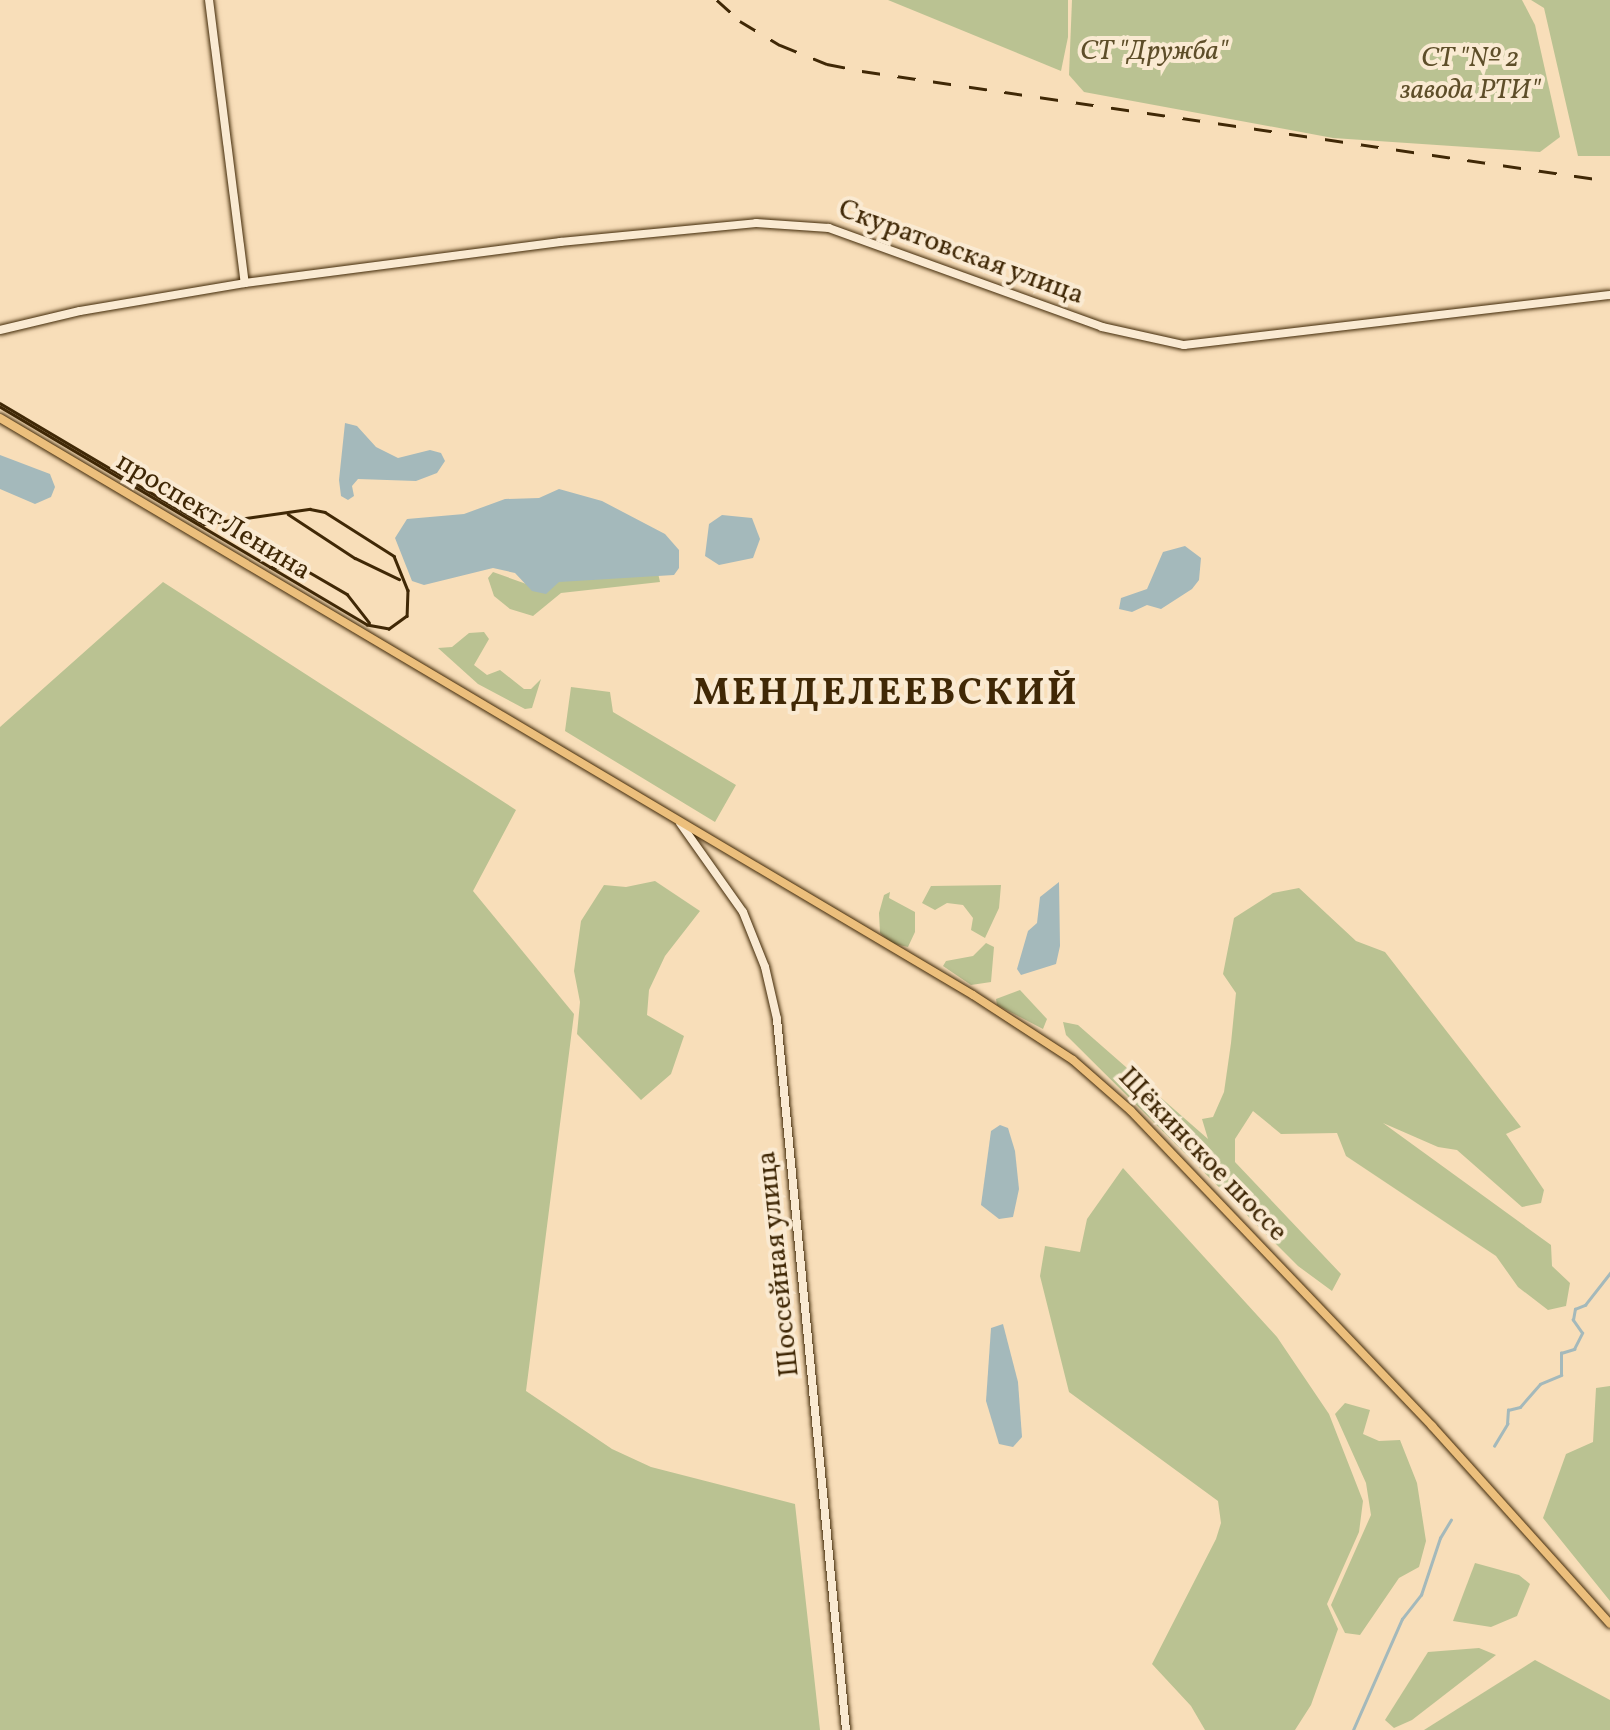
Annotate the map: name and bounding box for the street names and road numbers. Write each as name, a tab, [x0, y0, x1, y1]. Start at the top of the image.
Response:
street label: Скуратовская улица	[833, 193, 1089, 313]
street label: проспект Ленина	[110, 446, 316, 588]
street label: Щёкинское шоссе	[1110, 1061, 1294, 1249]
street label: Шоссейная улица	[750, 1149, 808, 1379]

